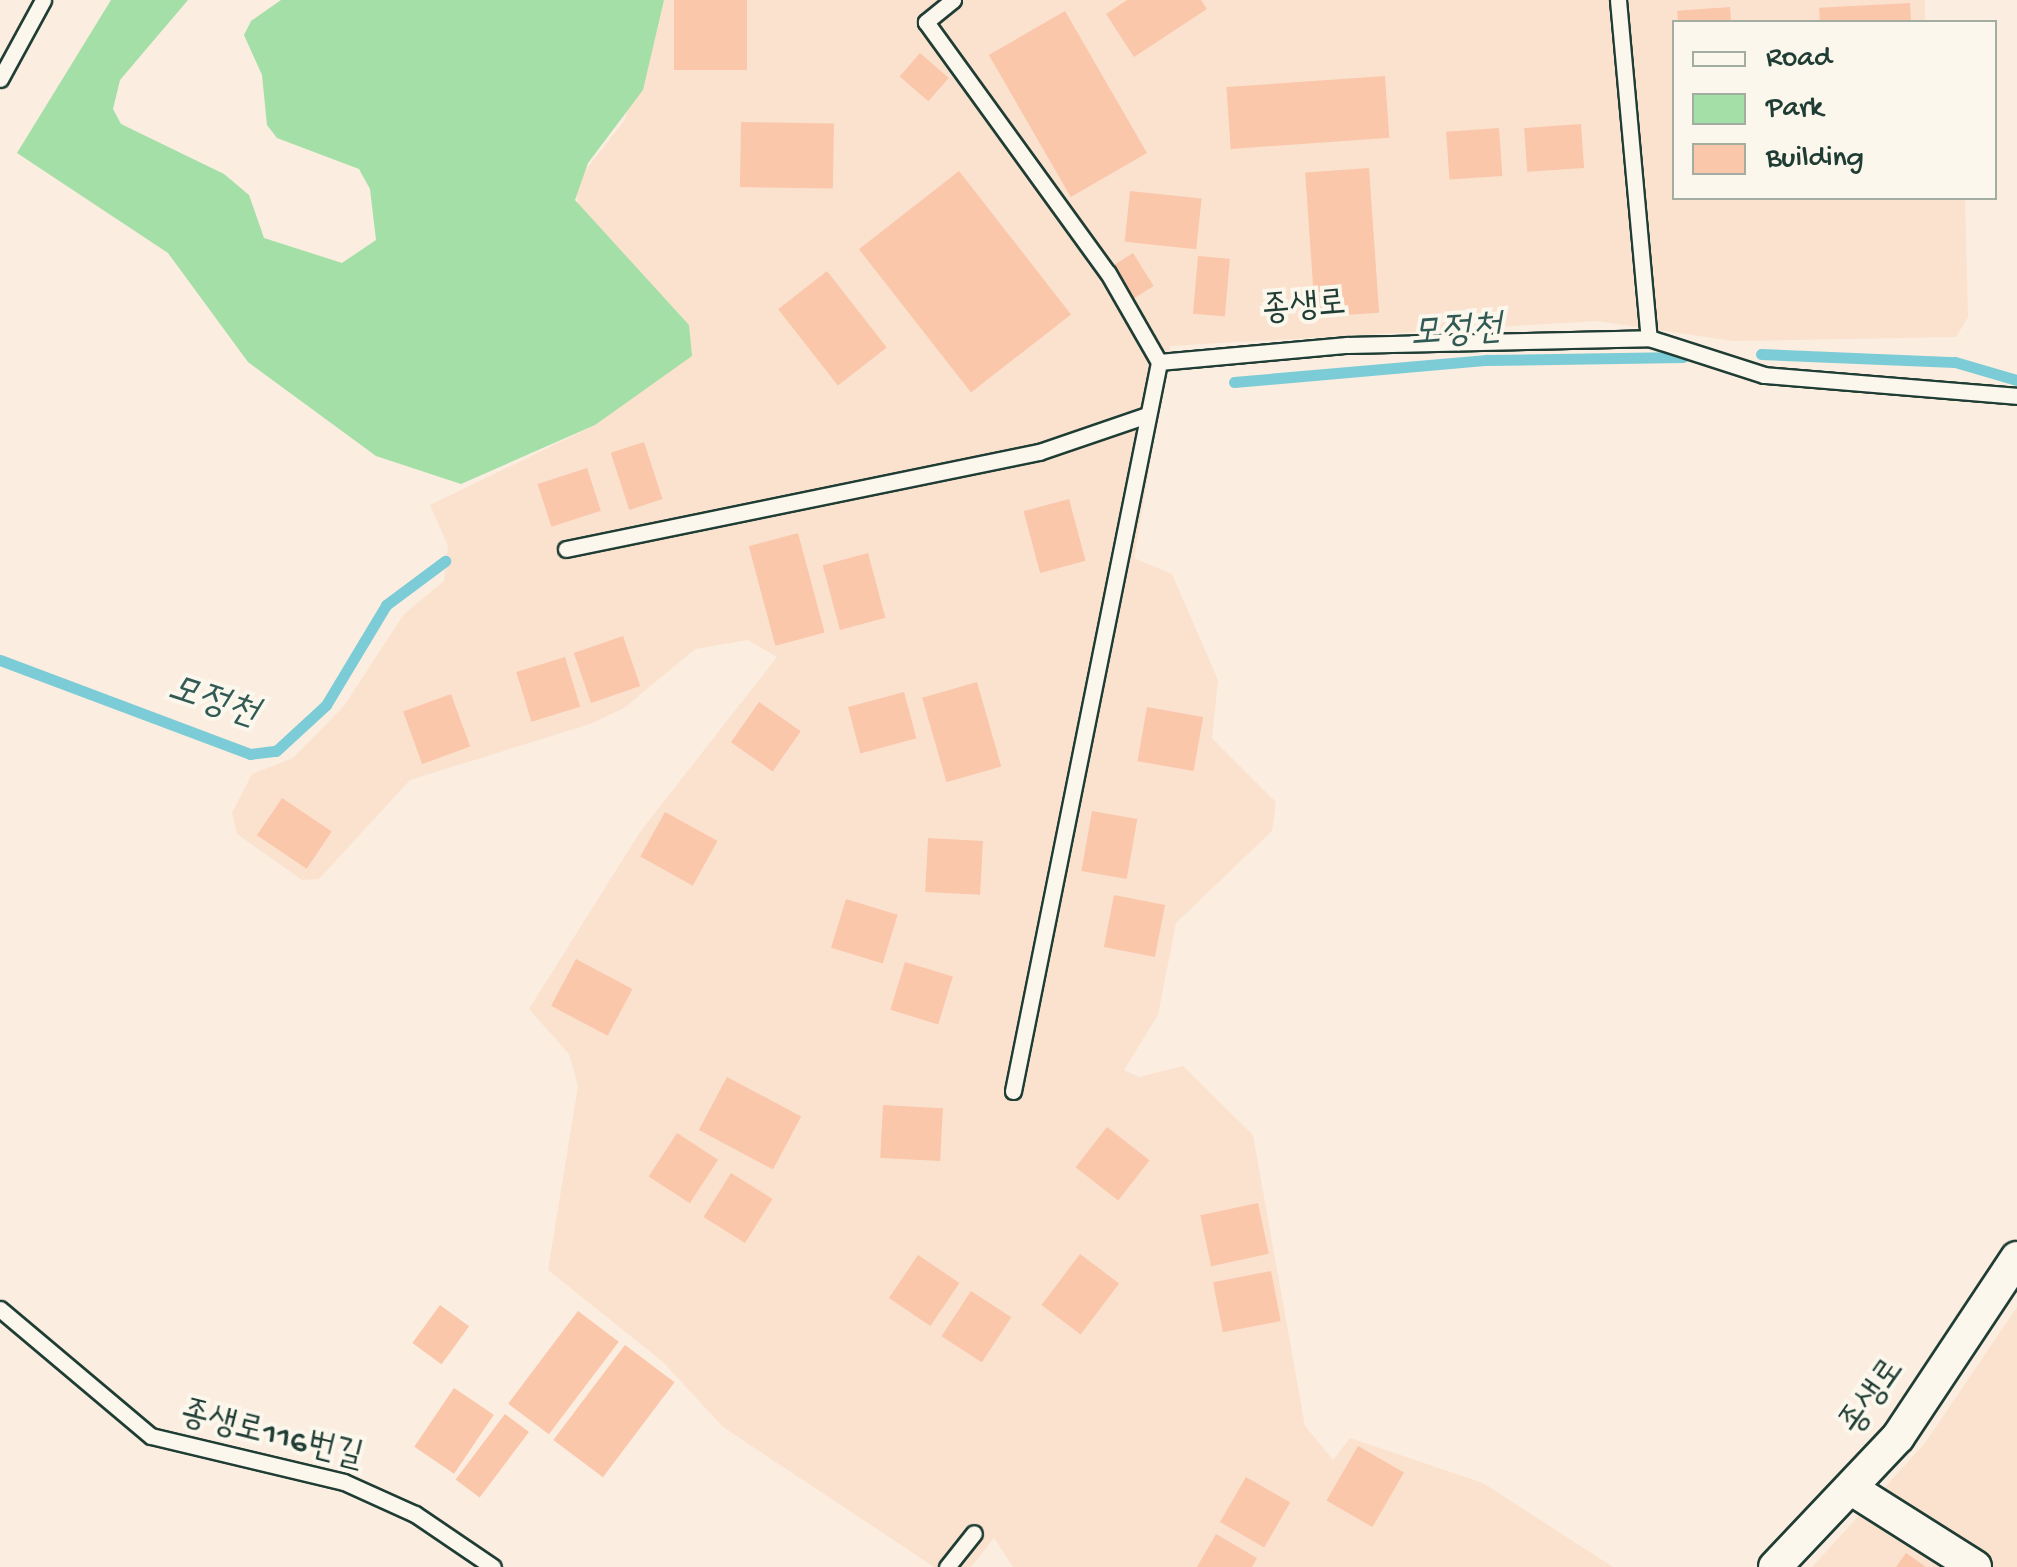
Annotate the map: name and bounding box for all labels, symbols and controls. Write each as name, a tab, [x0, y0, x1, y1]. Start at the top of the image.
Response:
legend	[1672, 20, 1997, 200]
text: Road	[1766, 42, 1832, 77]
text: Park	[1766, 92, 1823, 127]
text: Building	[1766, 142, 1864, 177]
street label: 종생로	[1260, 284, 1348, 334]
water label: 모정천	[1409, 308, 1503, 360]
water label: 모정천	[161, 668, 263, 740]
street label: 종생로	[1833, 1351, 1915, 1445]
street label: 종생로116번길	[175, 1394, 367, 1480]

